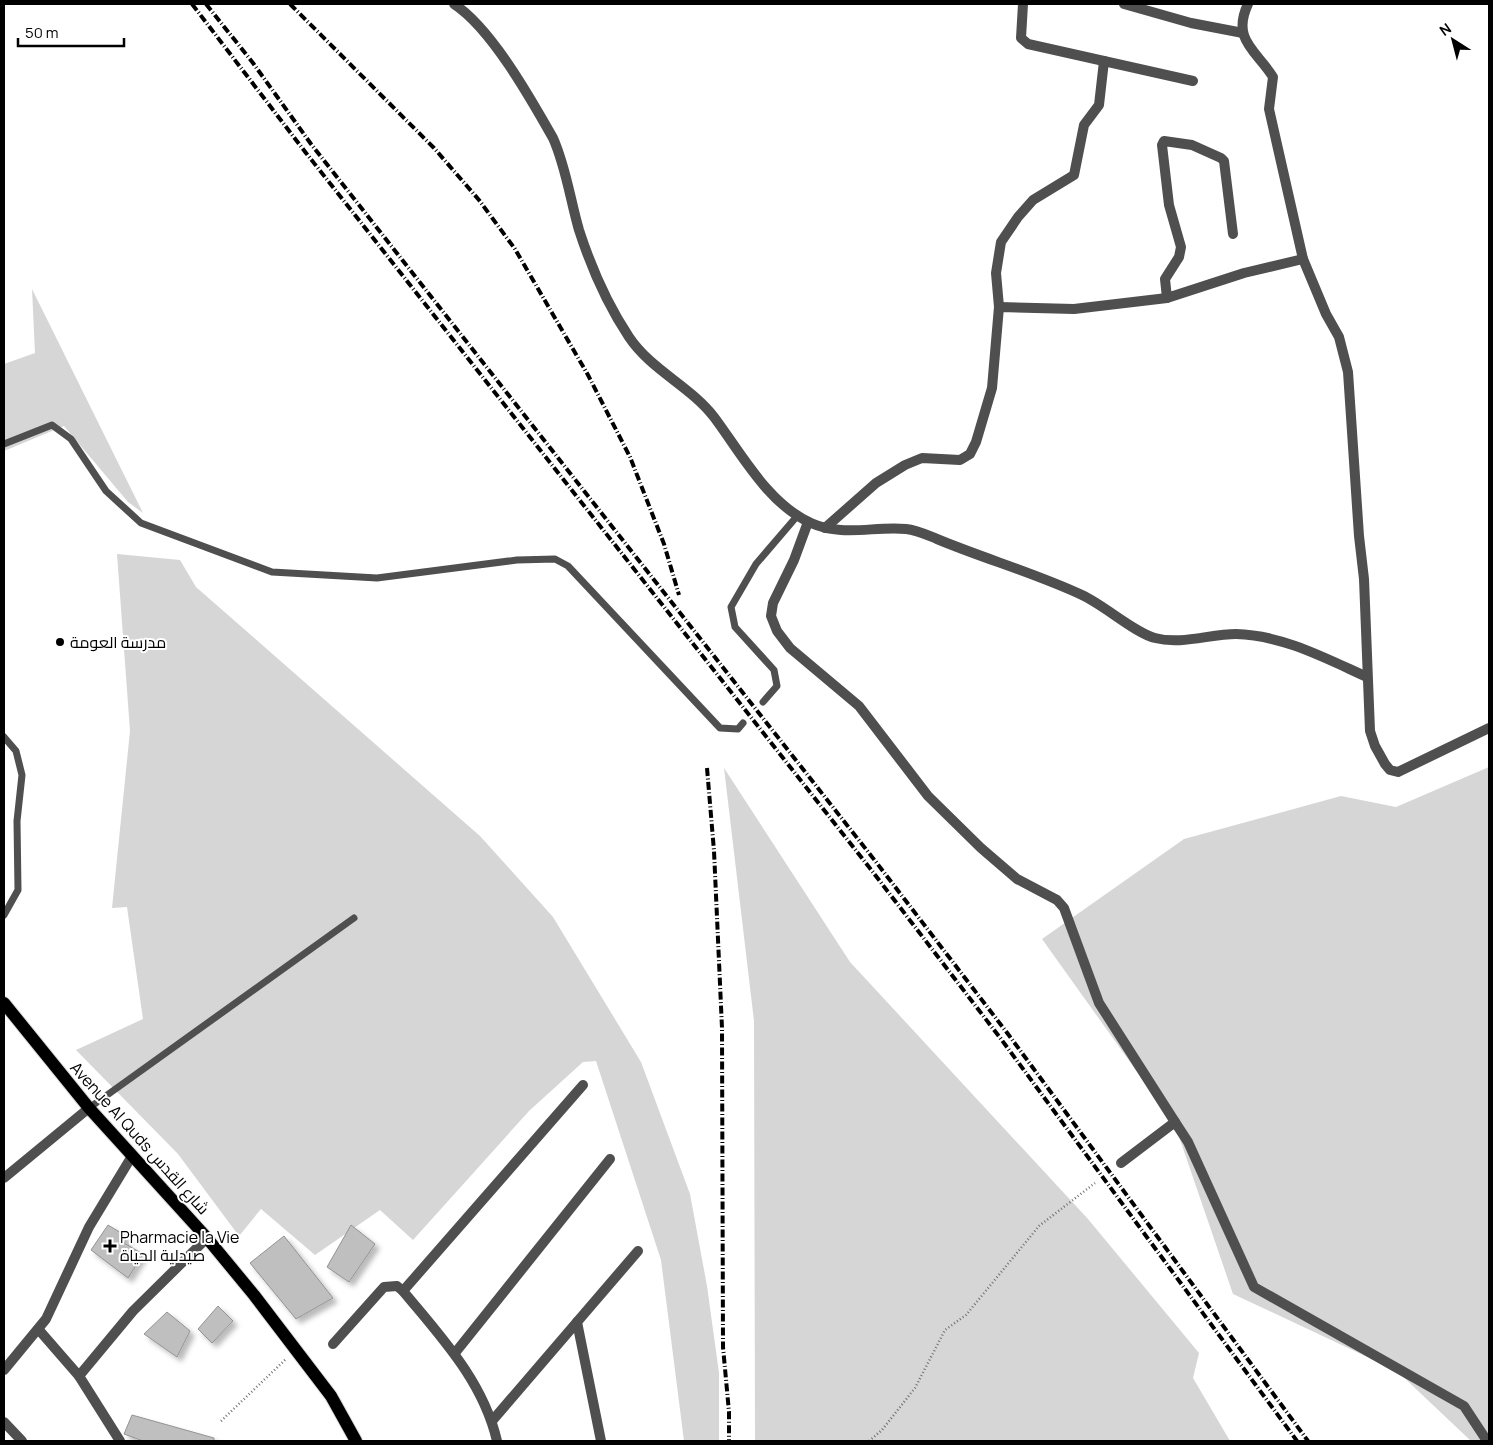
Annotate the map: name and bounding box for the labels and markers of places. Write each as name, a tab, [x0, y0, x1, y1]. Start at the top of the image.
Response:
place label: مدرسة العومة	[70, 631, 166, 653]
marker: مدرسة العومة	[54, 636, 66, 648]
place label: Pharmacie la Vie صيدلية الحياة	[120, 1226, 239, 1266]
marker: Pharmacie la Vie صيدلية الحياة	[104, 1240, 116, 1252]

